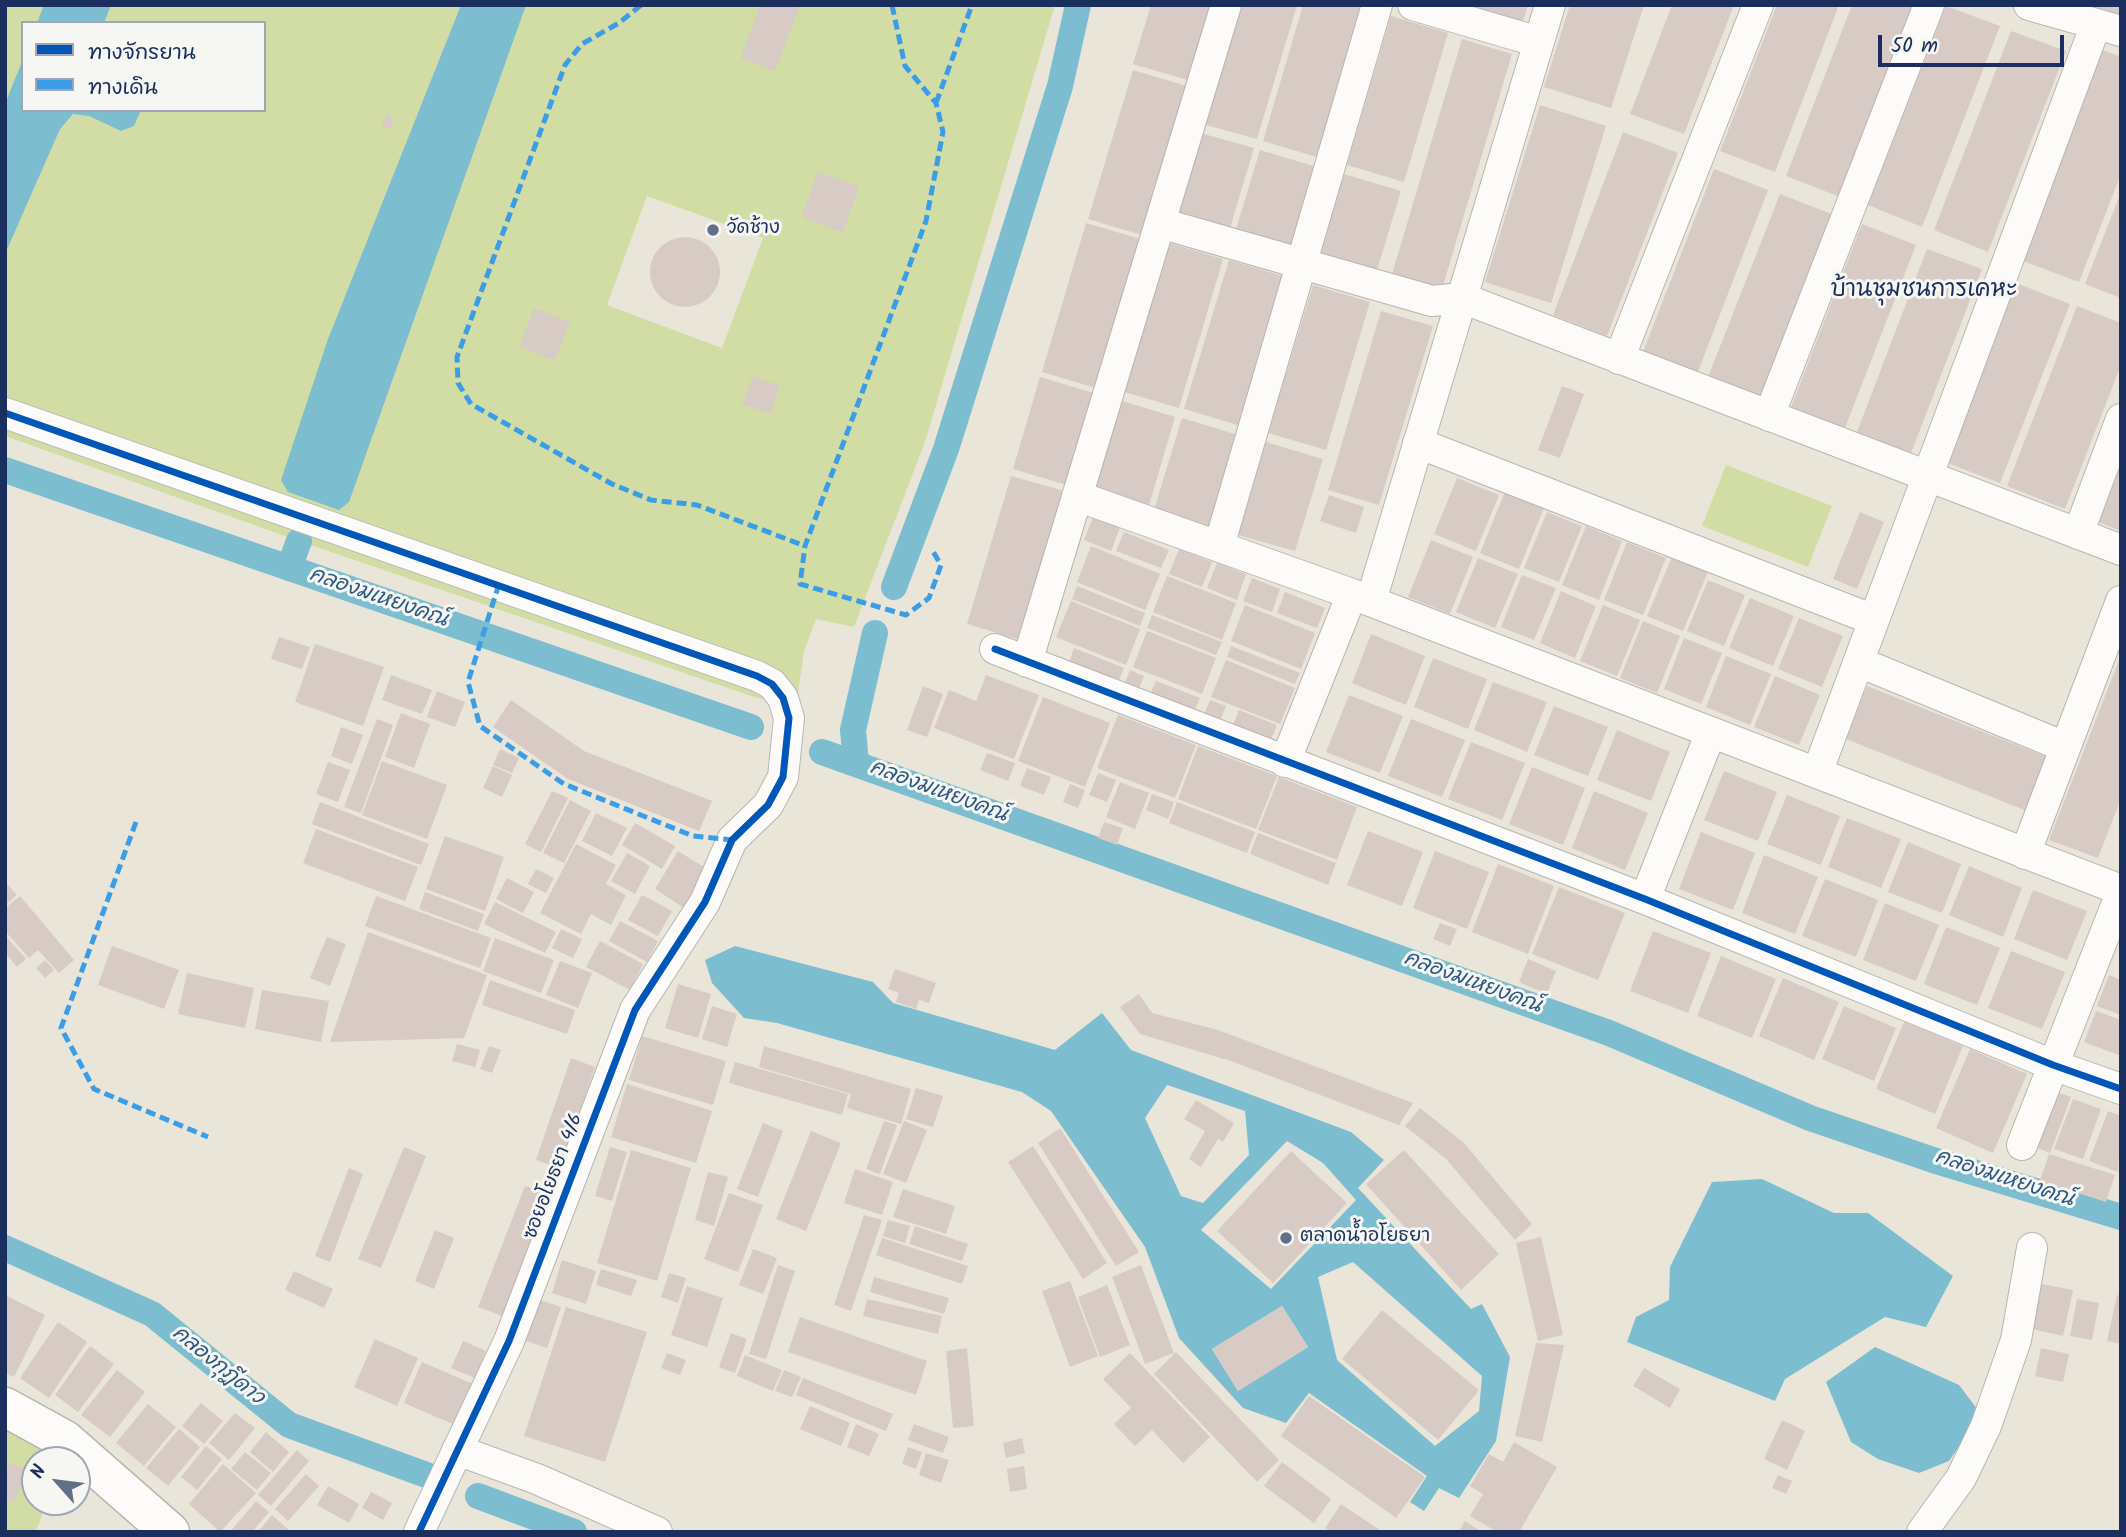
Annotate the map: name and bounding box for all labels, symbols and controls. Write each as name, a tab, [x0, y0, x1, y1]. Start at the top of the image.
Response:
legend	[21, 21, 266, 112]
scale bar	[1881, 21, 2066, 65]
text: 50 m	[1891, 30, 1938, 63]
text: ทางจักรยาน	[88, 37, 196, 70]
text: ทางเดิน	[88, 72, 158, 105]
place label: วัดช้าง	[727, 219, 780, 241]
marker: วัดช้าง	[705, 222, 721, 238]
district label: บ้านชุมชนการเคหะ	[1831, 278, 2017, 306]
water label: คลองมเหยงคณ์	[306, 564, 450, 634]
water label: คลองมเหยงคณ์	[866, 756, 1010, 830]
water label: คลองมเหยงคณ์	[1400, 947, 1544, 1021]
street label: ซอยอโยธยา 4/6	[521, 1111, 589, 1243]
water label: คลองมเหยงคณ์	[1931, 1146, 2077, 1214]
place label: ตลาดน้ำอโยธยา	[1300, 1227, 1430, 1249]
marker: ตลาดน้ำอโยธยา	[1278, 1230, 1294, 1246]
water label: คลองกุฎีดาว	[166, 1322, 268, 1412]
north arrow	[21, 1446, 91, 1516]
text: N	[23, 1460, 55, 1484]

